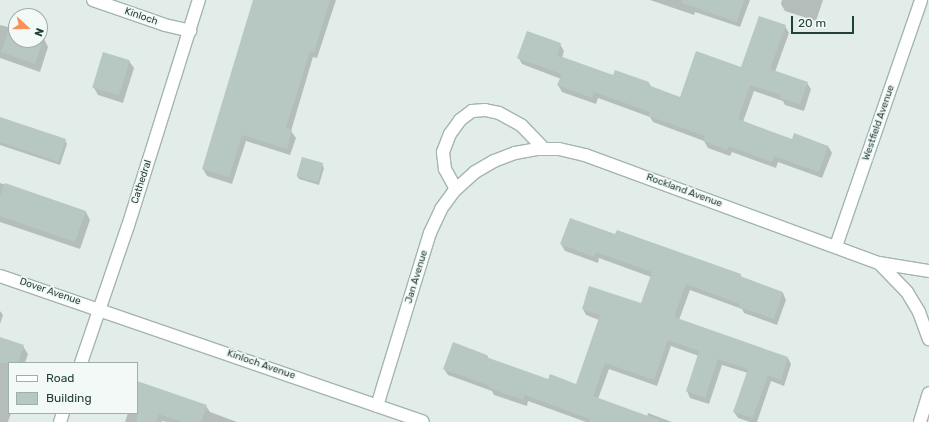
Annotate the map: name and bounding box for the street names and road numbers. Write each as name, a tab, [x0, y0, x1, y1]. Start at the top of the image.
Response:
street label: Kinloch	[123, 6, 159, 28]
street label: Westfield Avenue	[860, 84, 898, 162]
street label: Cathedral	[129, 159, 155, 205]
street label: Rockland Avenue	[644, 172, 724, 210]
street label: Jan Avenue	[403, 249, 431, 305]
street label: Dover Avenue	[17, 276, 83, 308]
street label: Kinloch Avenue	[225, 348, 297, 382]

